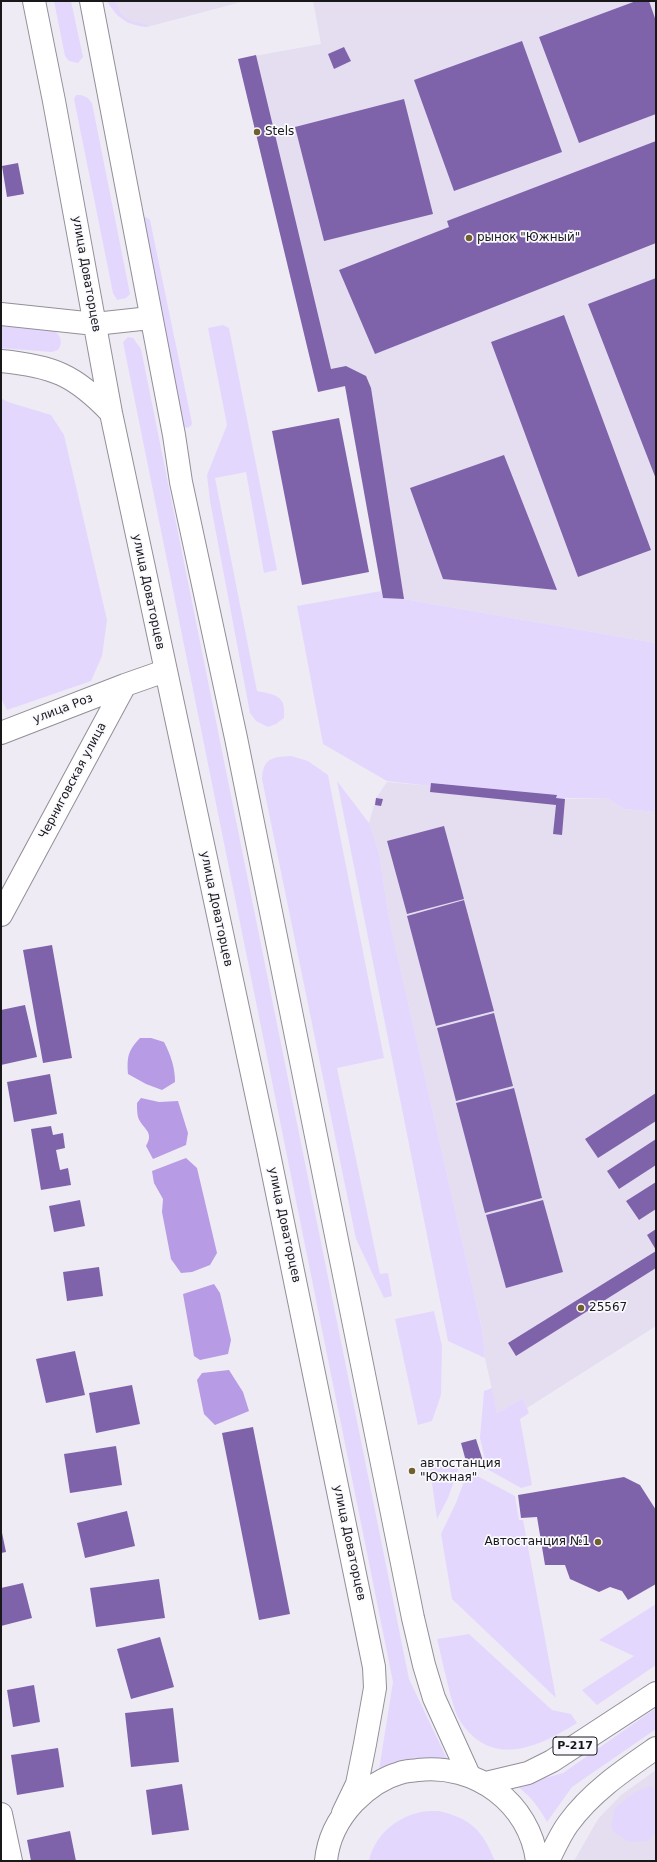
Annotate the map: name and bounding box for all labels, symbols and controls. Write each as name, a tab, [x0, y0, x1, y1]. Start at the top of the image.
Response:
place label: Stels	[265, 125, 294, 139]
marker: Stels	[252, 127, 262, 137]
street label: улица Доваторцев	[69, 215, 103, 333]
place label: рынок "Южный"	[477, 231, 580, 245]
marker: рынок "Южный"	[464, 233, 474, 243]
street label: улица Доваторцев	[129, 533, 167, 651]
street label: улица Роз	[31, 691, 95, 727]
street label: Черниговская улица	[36, 720, 110, 842]
street label: улица Доваторцев	[197, 850, 235, 968]
street label: улица Доваторцев	[265, 1166, 303, 1284]
place label: 25567	[589, 1301, 627, 1315]
marker: 25567	[576, 1303, 586, 1313]
place label: автостанция "Южная"	[420, 1457, 501, 1485]
marker: автостанция "Южная"	[407, 1466, 417, 1476]
street label: улица Доваторцев	[330, 1484, 368, 1602]
place label: Автостанция №1	[484, 1535, 590, 1549]
marker: Автостанция №1	[593, 1537, 603, 1547]
road number: Р-217	[553, 1737, 597, 1755]

